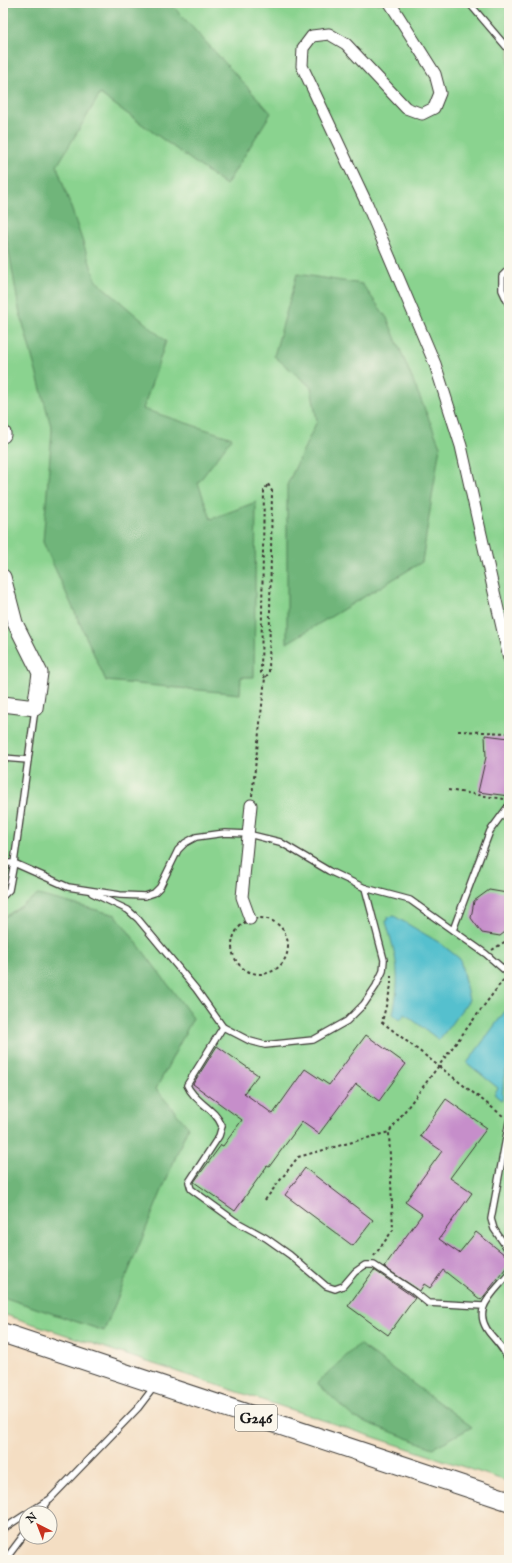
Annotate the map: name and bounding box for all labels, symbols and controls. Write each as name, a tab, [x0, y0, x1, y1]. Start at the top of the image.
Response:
road number: G246	[235, 1405, 277, 1431]
north arrow	[18, 1505, 58, 1545]
text: N	[23, 1510, 41, 1527]

